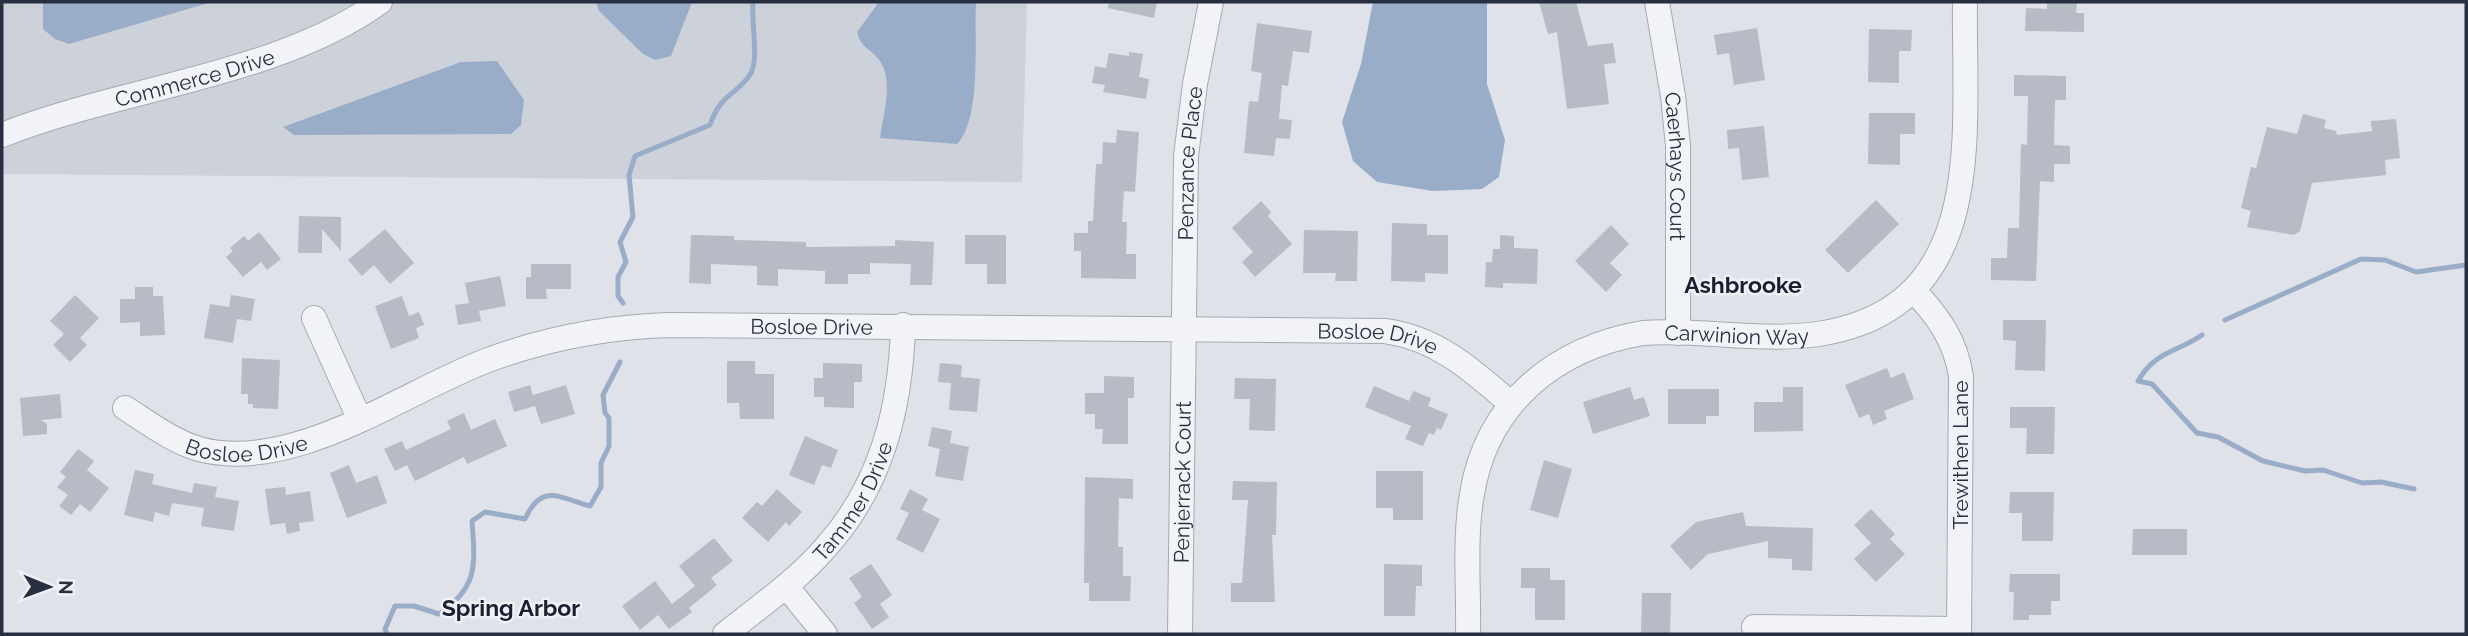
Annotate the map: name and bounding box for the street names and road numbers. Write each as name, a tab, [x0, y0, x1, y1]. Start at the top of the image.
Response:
street label: Commerce Drive	[112, 43, 278, 112]
street label: Penzance Place	[1172, 85, 1207, 240]
street label: Caerhays Court	[1660, 91, 1691, 241]
street label: Bosloe Drive	[750, 313, 873, 339]
street label: Bosloe Drive	[1317, 318, 1443, 359]
street label: Carwinion Way	[1665, 320, 1810, 349]
street label: Trewithen Lane	[1948, 380, 1973, 530]
street label: Penjerrack Court	[1168, 401, 1195, 563]
street label: Bosloe Drive	[182, 429, 310, 466]
street label: Tammer Drive	[807, 438, 897, 566]

